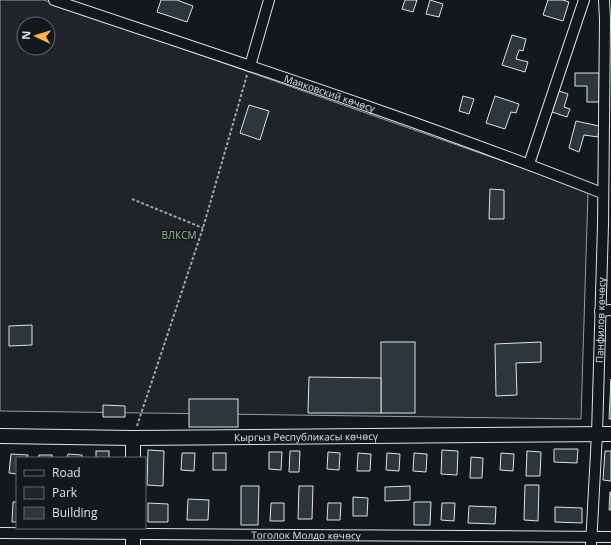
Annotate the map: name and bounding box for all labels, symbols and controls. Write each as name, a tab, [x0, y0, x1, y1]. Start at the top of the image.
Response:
north arrow	[16, 16, 56, 56]
text: N	[18, 30, 33, 40]
street label: Маяковский көчөсү	[282, 71, 377, 115]
park label: ВЛКСМ	[162, 228, 196, 242]
street label: Панфилов көчөсү	[592, 277, 608, 363]
street label: Кыргыз Республикасы көчөсү	[234, 429, 378, 444]
legend	[16, 457, 146, 529]
text: Road	[52, 464, 81, 481]
text: Park	[52, 484, 78, 501]
text: Building	[52, 504, 98, 521]
street label: Тоголок Молдо көчөсү	[251, 528, 361, 542]

